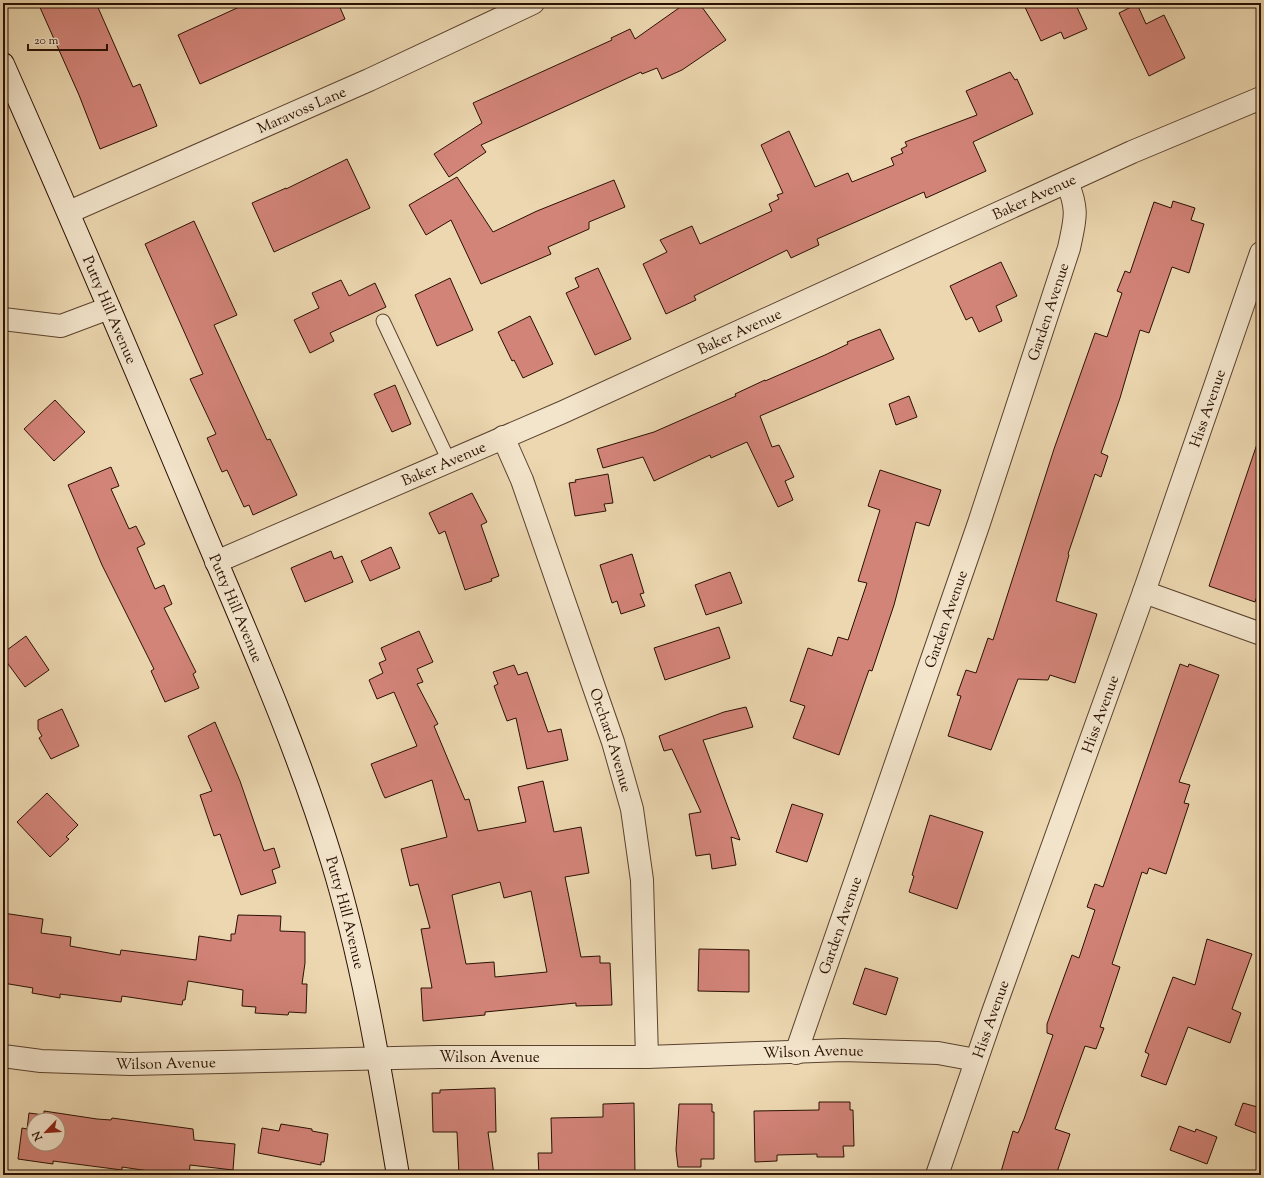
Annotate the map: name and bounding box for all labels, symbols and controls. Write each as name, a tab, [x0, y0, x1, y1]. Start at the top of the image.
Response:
scale bar	[28, 26, 107, 52]
text: 20 m	[34, 32, 59, 50]
street label: Maravoss Lane	[254, 82, 350, 140]
street label: Baker Avenue	[989, 170, 1080, 226]
street label: Putty Hill Avenue	[76, 253, 141, 368]
street label: Garden Avenue	[1024, 260, 1075, 364]
street label: Baker Avenue	[695, 304, 785, 361]
street label: Hiss Avenue	[1186, 367, 1232, 451]
street label: Baker Avenue	[399, 437, 490, 493]
street label: Putty Hill Avenue	[203, 551, 267, 666]
street label: Garden Avenue	[921, 568, 974, 671]
street label: Hiss Avenue	[1078, 673, 1125, 756]
street label: Orchard Avenue	[583, 686, 636, 795]
street label: Putty Hill Avenue	[319, 854, 369, 971]
street label: Garden Avenue	[815, 874, 868, 978]
street label: Hiss Avenue	[969, 978, 1016, 1061]
street label: Wilson Avenue	[763, 1041, 864, 1065]
street label: Wilson Avenue	[439, 1048, 540, 1069]
street label: Wilson Avenue	[115, 1053, 216, 1076]
north arrow	[26, 1112, 66, 1152]
text: N	[29, 1128, 47, 1144]

